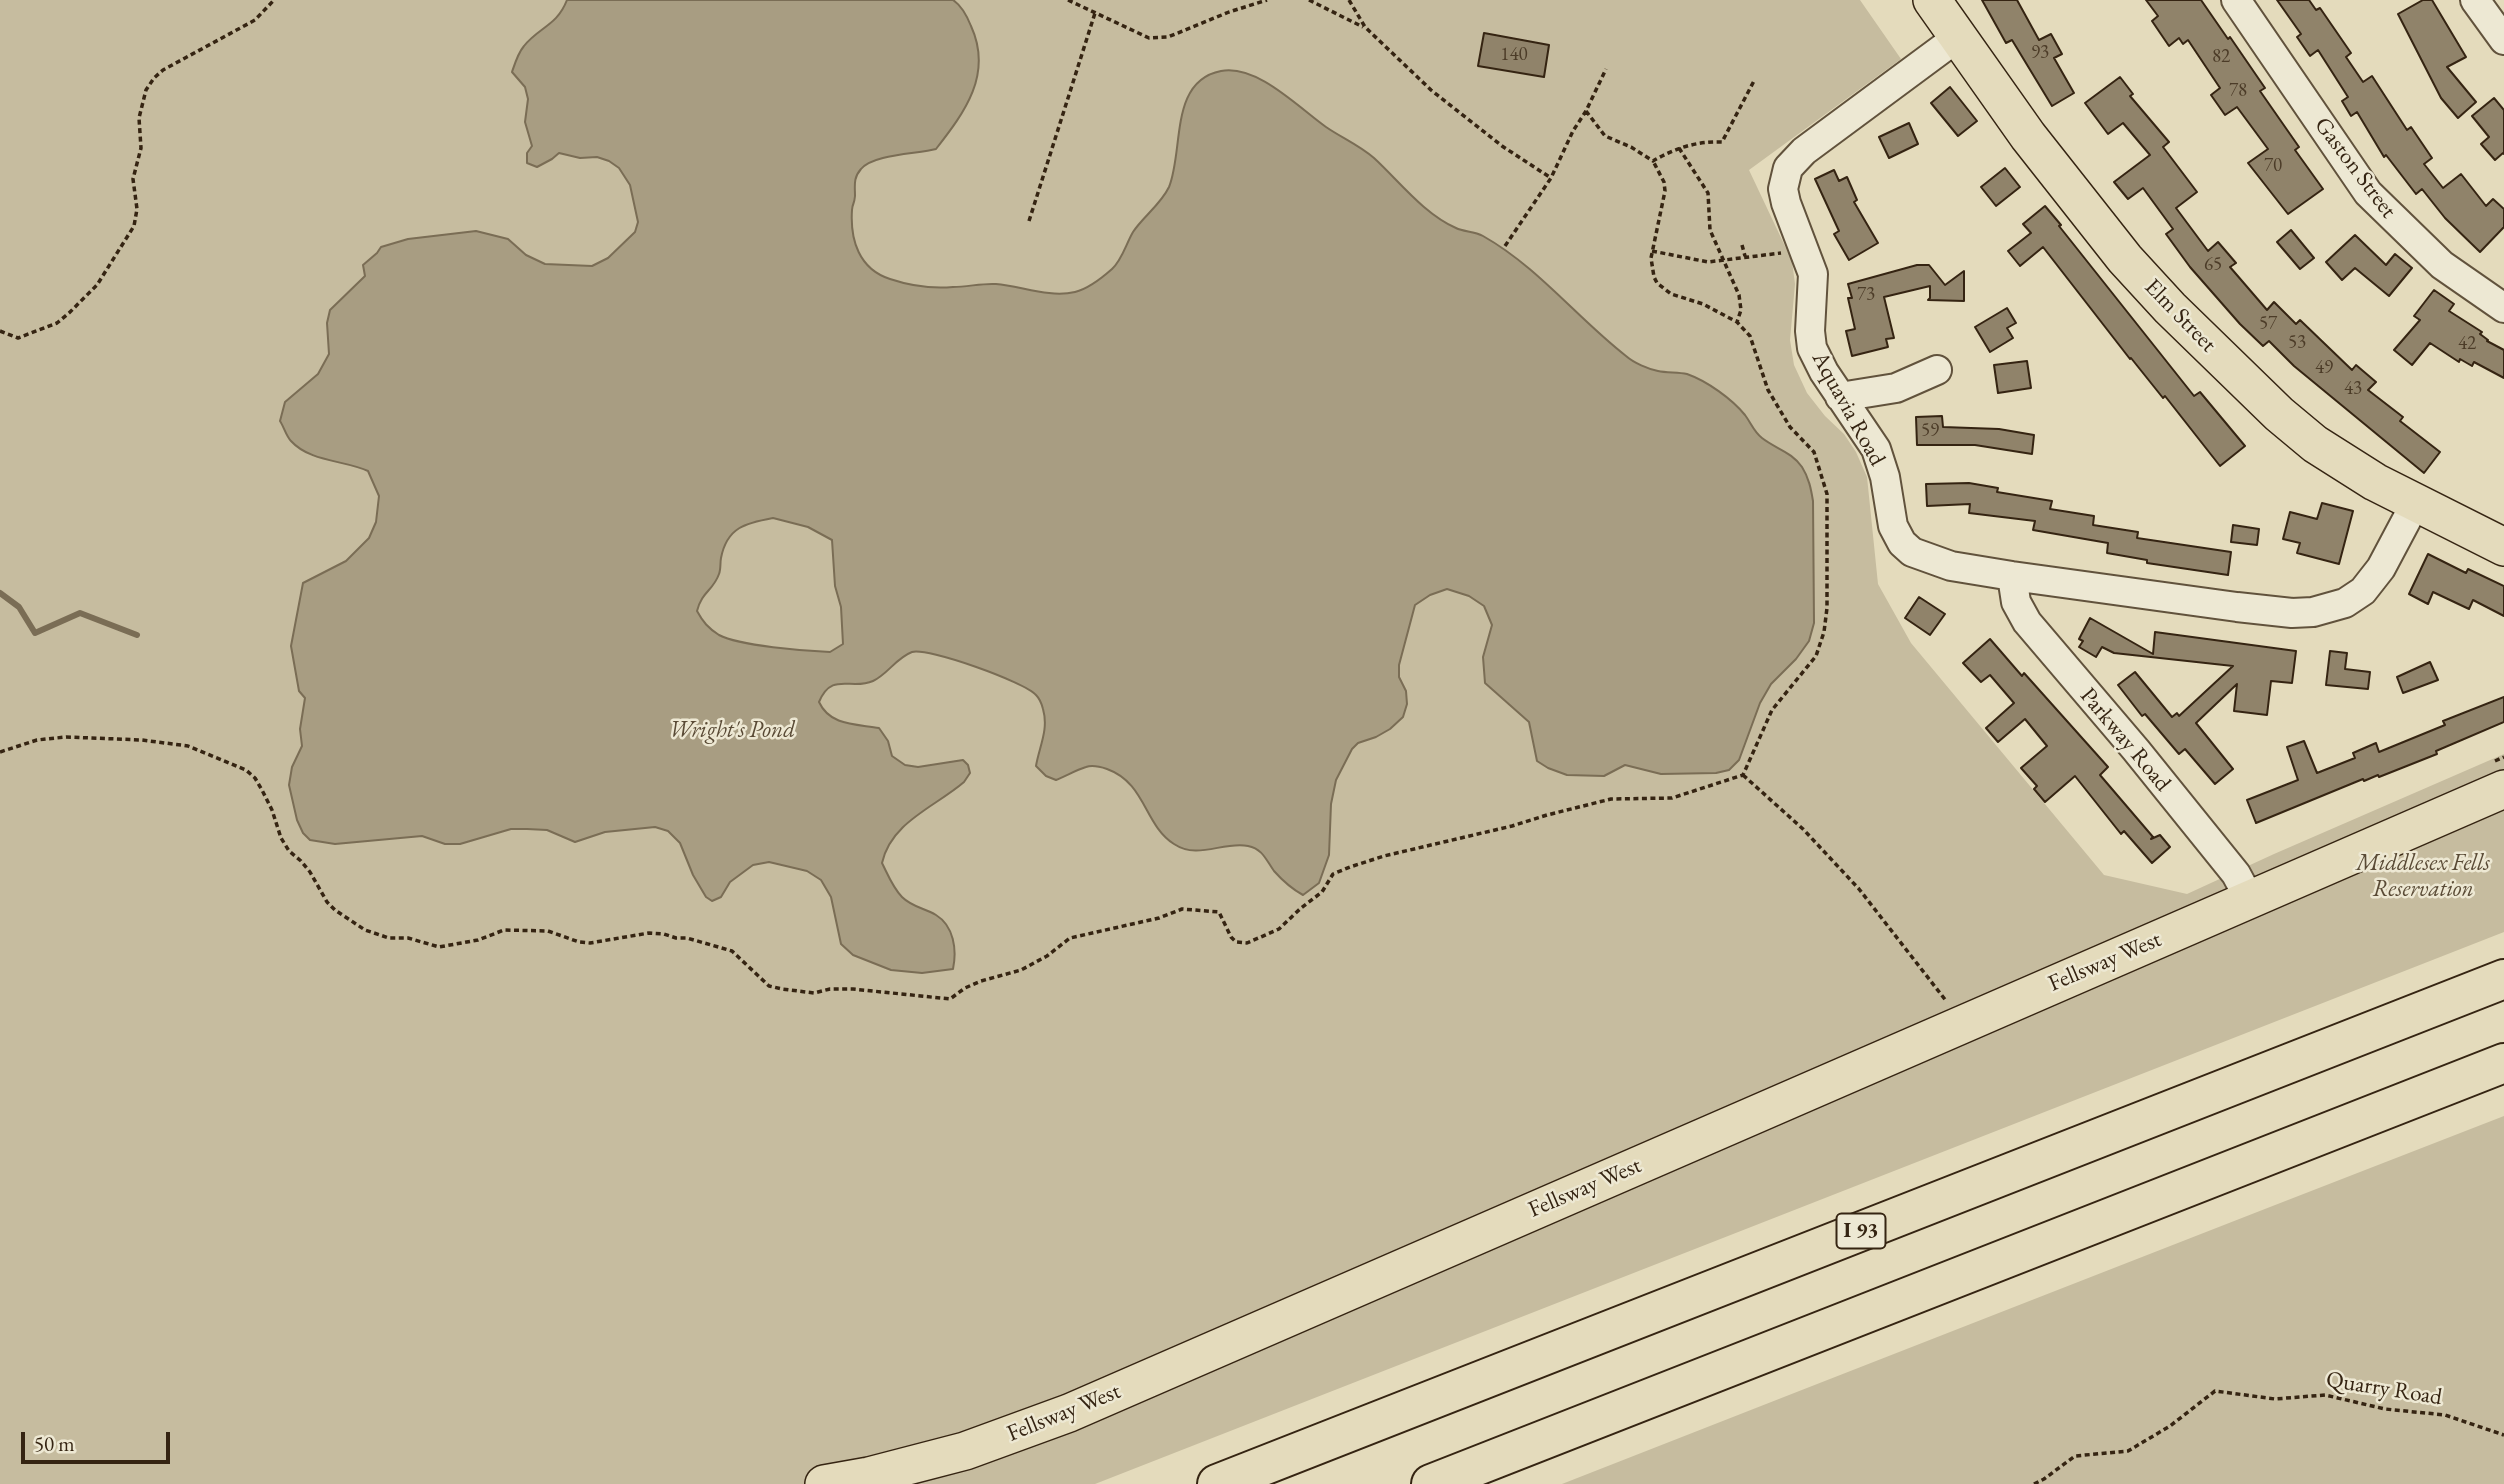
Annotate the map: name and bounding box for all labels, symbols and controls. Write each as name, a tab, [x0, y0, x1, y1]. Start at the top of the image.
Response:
house number: 93	[2031, 42, 2049, 64]
house number: 140	[1500, 44, 1528, 66]
house number: 82	[2212, 46, 2230, 68]
house number: 78	[2229, 80, 2247, 102]
street label: Gaston Street	[2308, 112, 2402, 224]
house number: 70	[2264, 155, 2282, 177]
house number: 65	[2204, 254, 2222, 276]
street label: Elm Street	[2138, 273, 2222, 359]
house number: 73	[1857, 284, 1875, 306]
house number: 57	[2259, 313, 2277, 335]
house number: 53	[2288, 332, 2306, 354]
house number: 42	[2458, 333, 2476, 355]
street label: Aquavia Road	[1805, 347, 1891, 471]
house number: 49	[2315, 357, 2333, 379]
house number: 43	[2344, 378, 2362, 400]
house number: 59	[1921, 420, 1939, 442]
street label: Parkway Road	[2074, 683, 2176, 797]
park label: Wright's Pond	[669, 717, 795, 745]
park label: Middlesex Fells Reservation	[2356, 850, 2490, 904]
street label: Fellsway West	[2044, 926, 2166, 998]
street label: Fellsway West	[1524, 1152, 1646, 1224]
road number: I 93	[1836, 1214, 1885, 1248]
street label: Quarry Road	[2324, 1366, 2444, 1412]
street label: Fellsway West	[1003, 1378, 1125, 1448]
scale bar	[24, 1418, 173, 1462]
text: 50 m	[34, 1430, 75, 1457]

